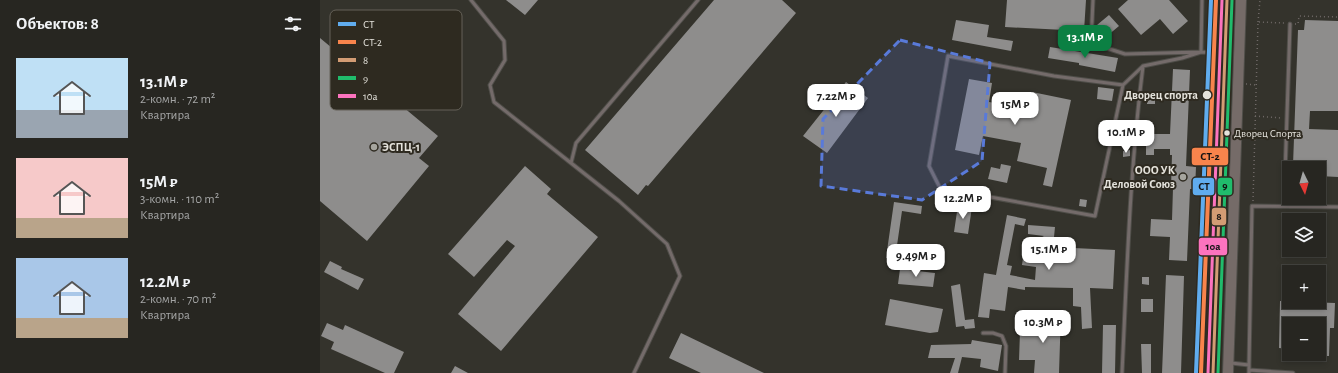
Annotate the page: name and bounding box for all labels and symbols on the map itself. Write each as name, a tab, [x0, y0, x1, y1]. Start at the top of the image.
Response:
legend	[330, 10, 462, 110]
text: СТ	[363, 19, 375, 30]
pin: 13.1M ₽	[1048, 25, 1122, 59]
text: СТ-2	[363, 37, 382, 48]
text: 8	[363, 55, 368, 66]
text: 9	[363, 73, 368, 84]
pin: 7.22M ₽	[799, 84, 873, 118]
place label: Дворец спорта	[1124, 89, 1198, 101]
marker: Дворец спорта	[1201, 89, 1213, 101]
text: 10а	[363, 91, 378, 102]
pin: 15M ₽	[987, 92, 1043, 126]
pin: 10.1M ₽	[1089, 120, 1163, 154]
marker: Дворец Спорта	[1222, 128, 1232, 138]
place label: Дворец Спорта	[1234, 128, 1301, 139]
place label: ЭСПЦ-1	[382, 141, 420, 153]
marker: ЭСПЦ-1	[369, 142, 379, 152]
line badge: СТ-2	[1191, 147, 1229, 166]
text: СТ-2	[1200, 151, 1220, 162]
north arrow	[1282, 161, 1326, 205]
place label: ООО УК Деловой Союз	[1104, 164, 1176, 190]
marker: ООО УК Деловой Союз	[1178, 172, 1188, 182]
line badge: СТ	[1192, 177, 1215, 196]
line badge: 9	[1217, 177, 1233, 196]
text: СТ	[1198, 181, 1210, 192]
text: 9	[1222, 181, 1228, 192]
pin: 12.2M ₽	[926, 186, 1000, 220]
line badge: 8	[1211, 207, 1227, 226]
text: 8	[1216, 211, 1222, 222]
pin: 15.1M ₽	[1012, 237, 1086, 271]
line badge: 10а	[1198, 237, 1228, 256]
text: 10а	[1206, 241, 1220, 252]
pin: 9.49M ₽	[879, 244, 953, 278]
pin: 10.3M ₽	[1006, 310, 1080, 344]

